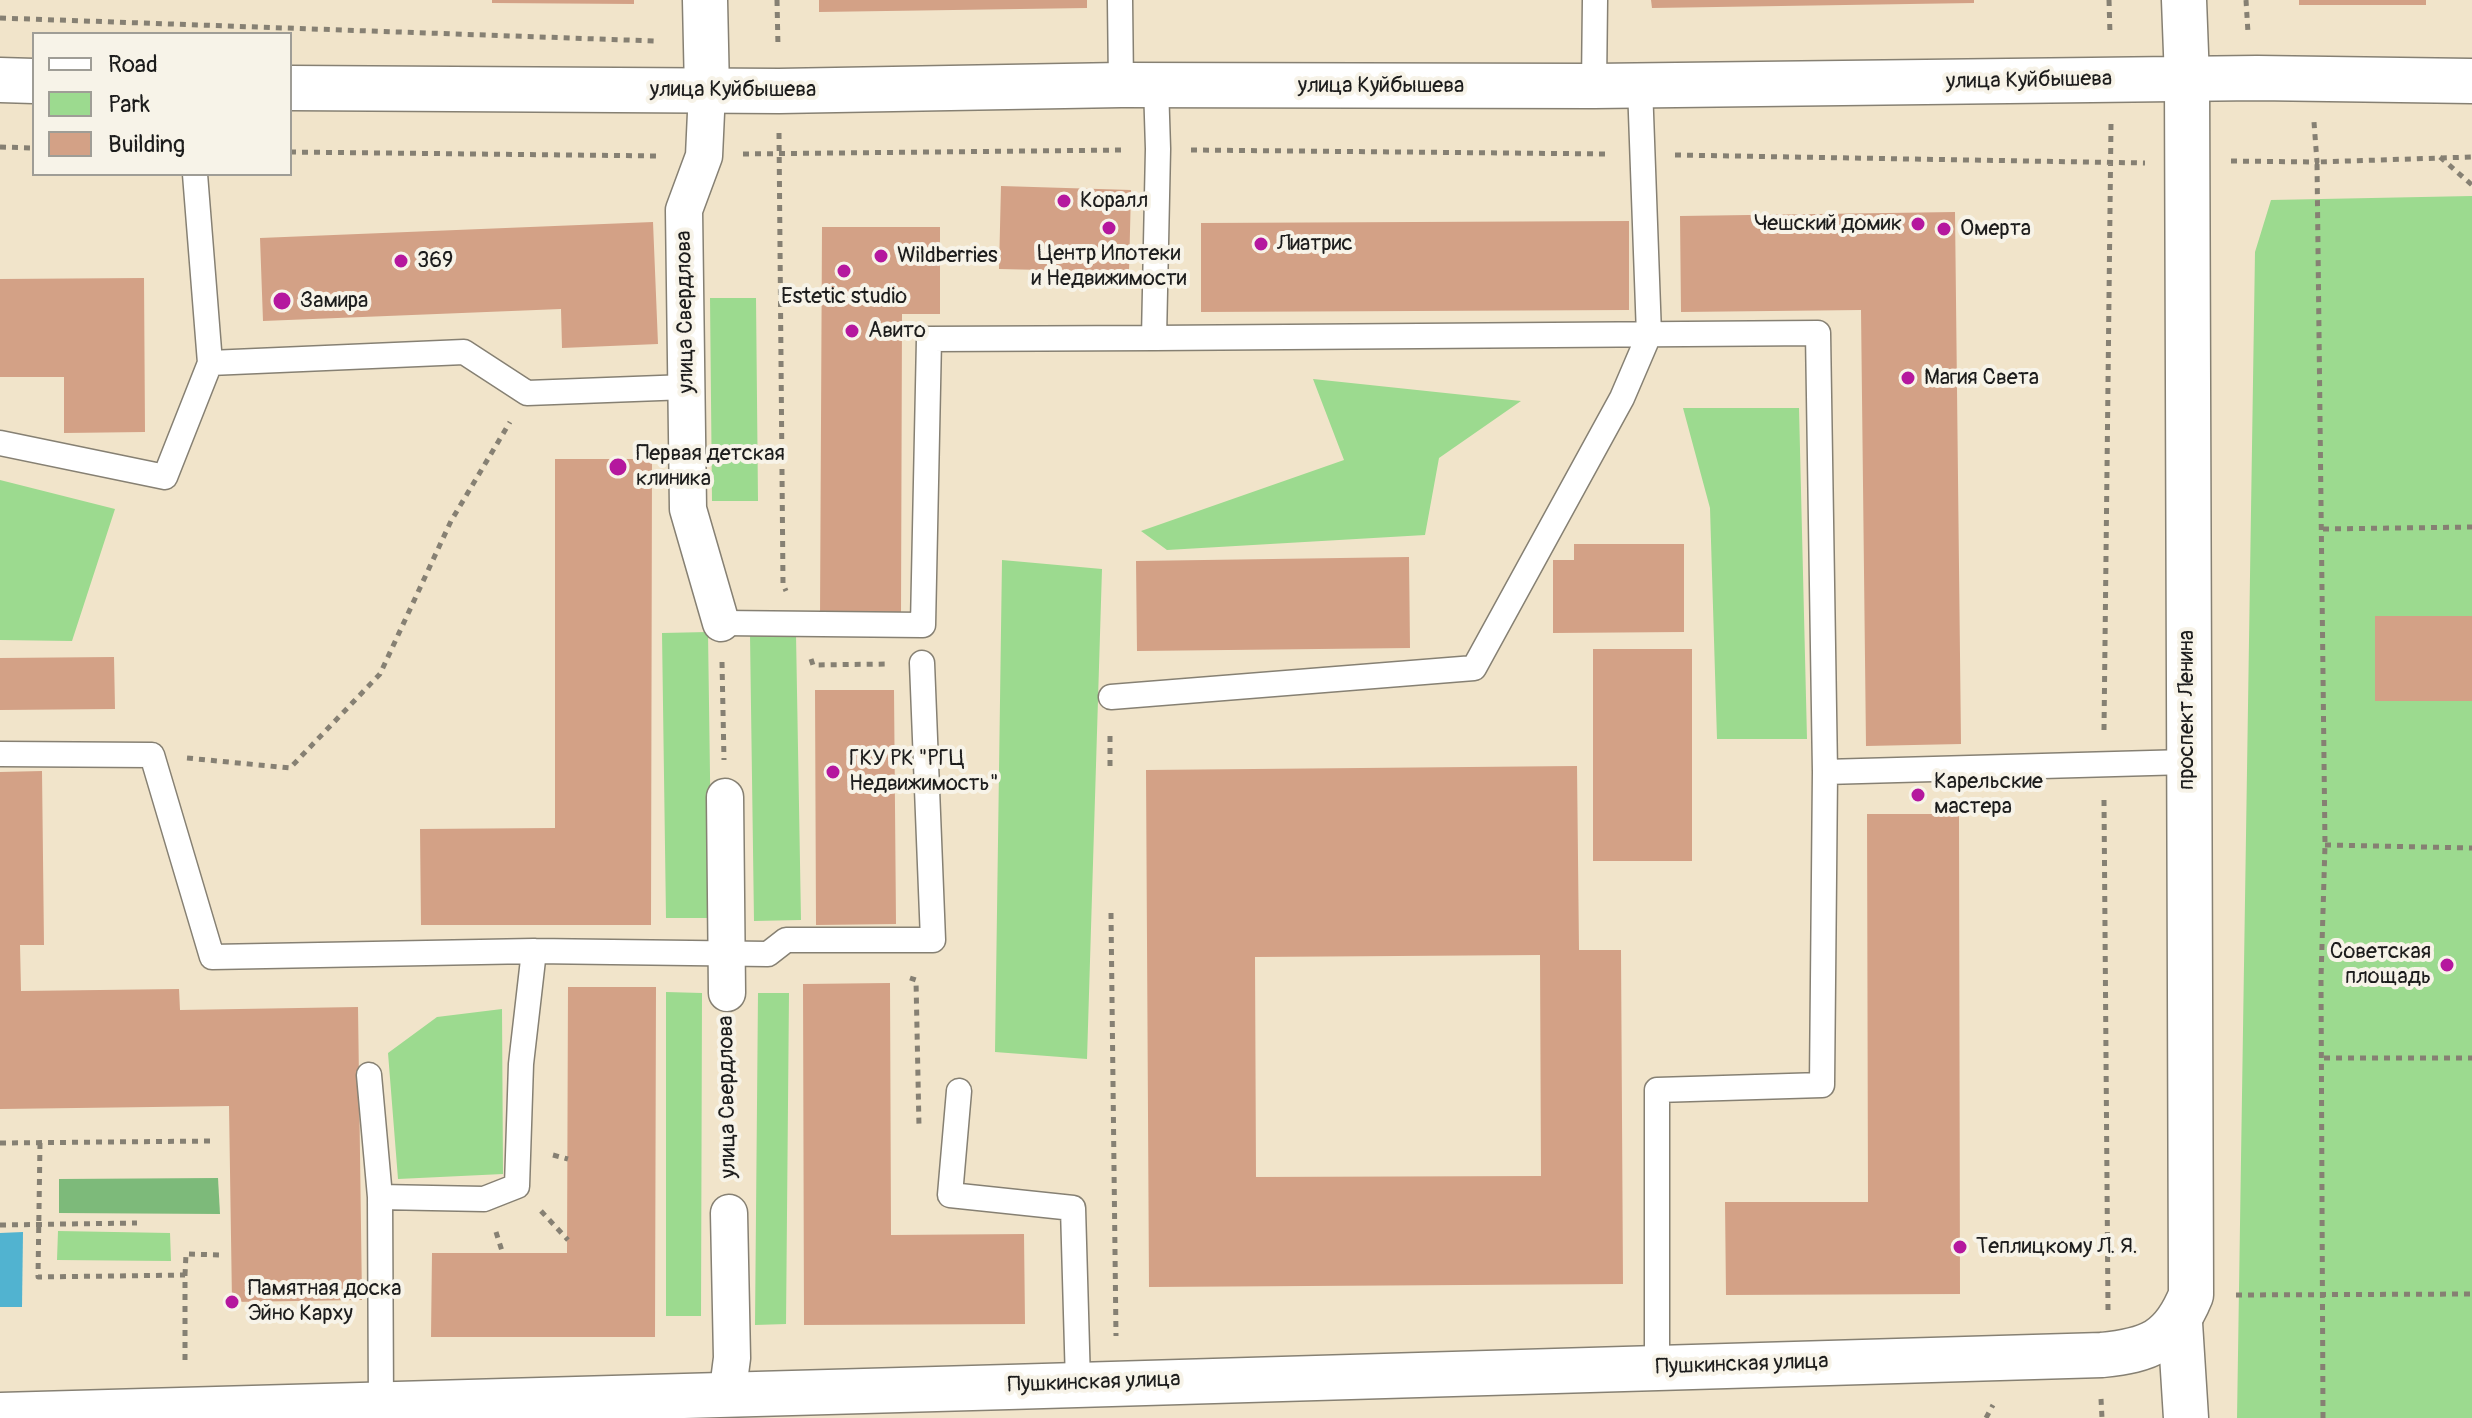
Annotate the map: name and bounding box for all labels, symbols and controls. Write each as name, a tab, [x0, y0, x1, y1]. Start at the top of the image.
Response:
legend	[32, 32, 292, 176]
text: Road	[108, 50, 158, 79]
street label: улица Куйбышева	[1946, 66, 2112, 96]
street label: улица Куйбышева	[1298, 73, 1464, 99]
street label: улица Куйбышева	[650, 77, 816, 103]
text: Park	[108, 90, 150, 119]
text: Building	[108, 130, 185, 159]
place label: Коралл	[1080, 188, 1148, 214]
marker: Коралл	[1055, 192, 1073, 210]
place label: Чешский домик	[1754, 211, 1902, 237]
marker: Чешский домик	[1909, 215, 1927, 233]
place label: Омерта	[1960, 216, 2031, 242]
marker: Центр Ипотеки и Недвижимости	[1100, 219, 1118, 237]
marker: Омерта	[1935, 220, 1953, 238]
street label: улица Свердлова	[671, 230, 701, 394]
place label: Лиатрис	[1277, 231, 1353, 257]
marker: Лиатрис	[1252, 235, 1270, 253]
place label: Центр Ипотеки и Недвижимости	[1032, 241, 1186, 292]
place label: Wildberries	[897, 243, 998, 269]
marker: Wildberries	[872, 247, 890, 265]
place label: 369	[417, 248, 453, 274]
marker: 369	[392, 252, 410, 270]
marker: Estetic studio	[835, 262, 853, 280]
place label: Estetic studio	[781, 284, 907, 310]
place label: Замира	[300, 288, 368, 314]
marker: Замира	[271, 290, 293, 312]
place label: Авито	[868, 318, 926, 344]
marker: Авито	[843, 322, 861, 340]
place label: Магия Света	[1924, 365, 2039, 391]
marker: Магия Света	[1899, 369, 1917, 387]
place label: Первая детская клиника	[636, 441, 785, 492]
marker: Первая детская клиника	[607, 456, 629, 478]
street label: проспект Ленина	[2174, 630, 2200, 790]
place label: ГКУ РК "РГЦ Недвижимость"	[849, 746, 999, 798]
marker: ГКУ РК "РГЦ Недвижимость"	[824, 763, 842, 781]
place label: Карельские мастера	[1934, 769, 2043, 820]
marker: Карельские мастера	[1909, 786, 1927, 804]
place label: Советская площадь	[2330, 939, 2431, 990]
marker: Советская площадь	[2438, 956, 2456, 974]
street label: улица Свердлова	[713, 1015, 743, 1179]
place label: Теплицкому Л. Я.	[1976, 1234, 2138, 1260]
marker: Теплицкому Л. Я.	[1951, 1238, 1969, 1256]
place label: Памятная доска Эйно Карху	[248, 1276, 401, 1328]
marker: Памятная доска Эйно Карху	[223, 1293, 241, 1311]
street label: Пушкинская улица	[1655, 1349, 1829, 1381]
street label: Пушкинская улица	[1007, 1367, 1181, 1399]

